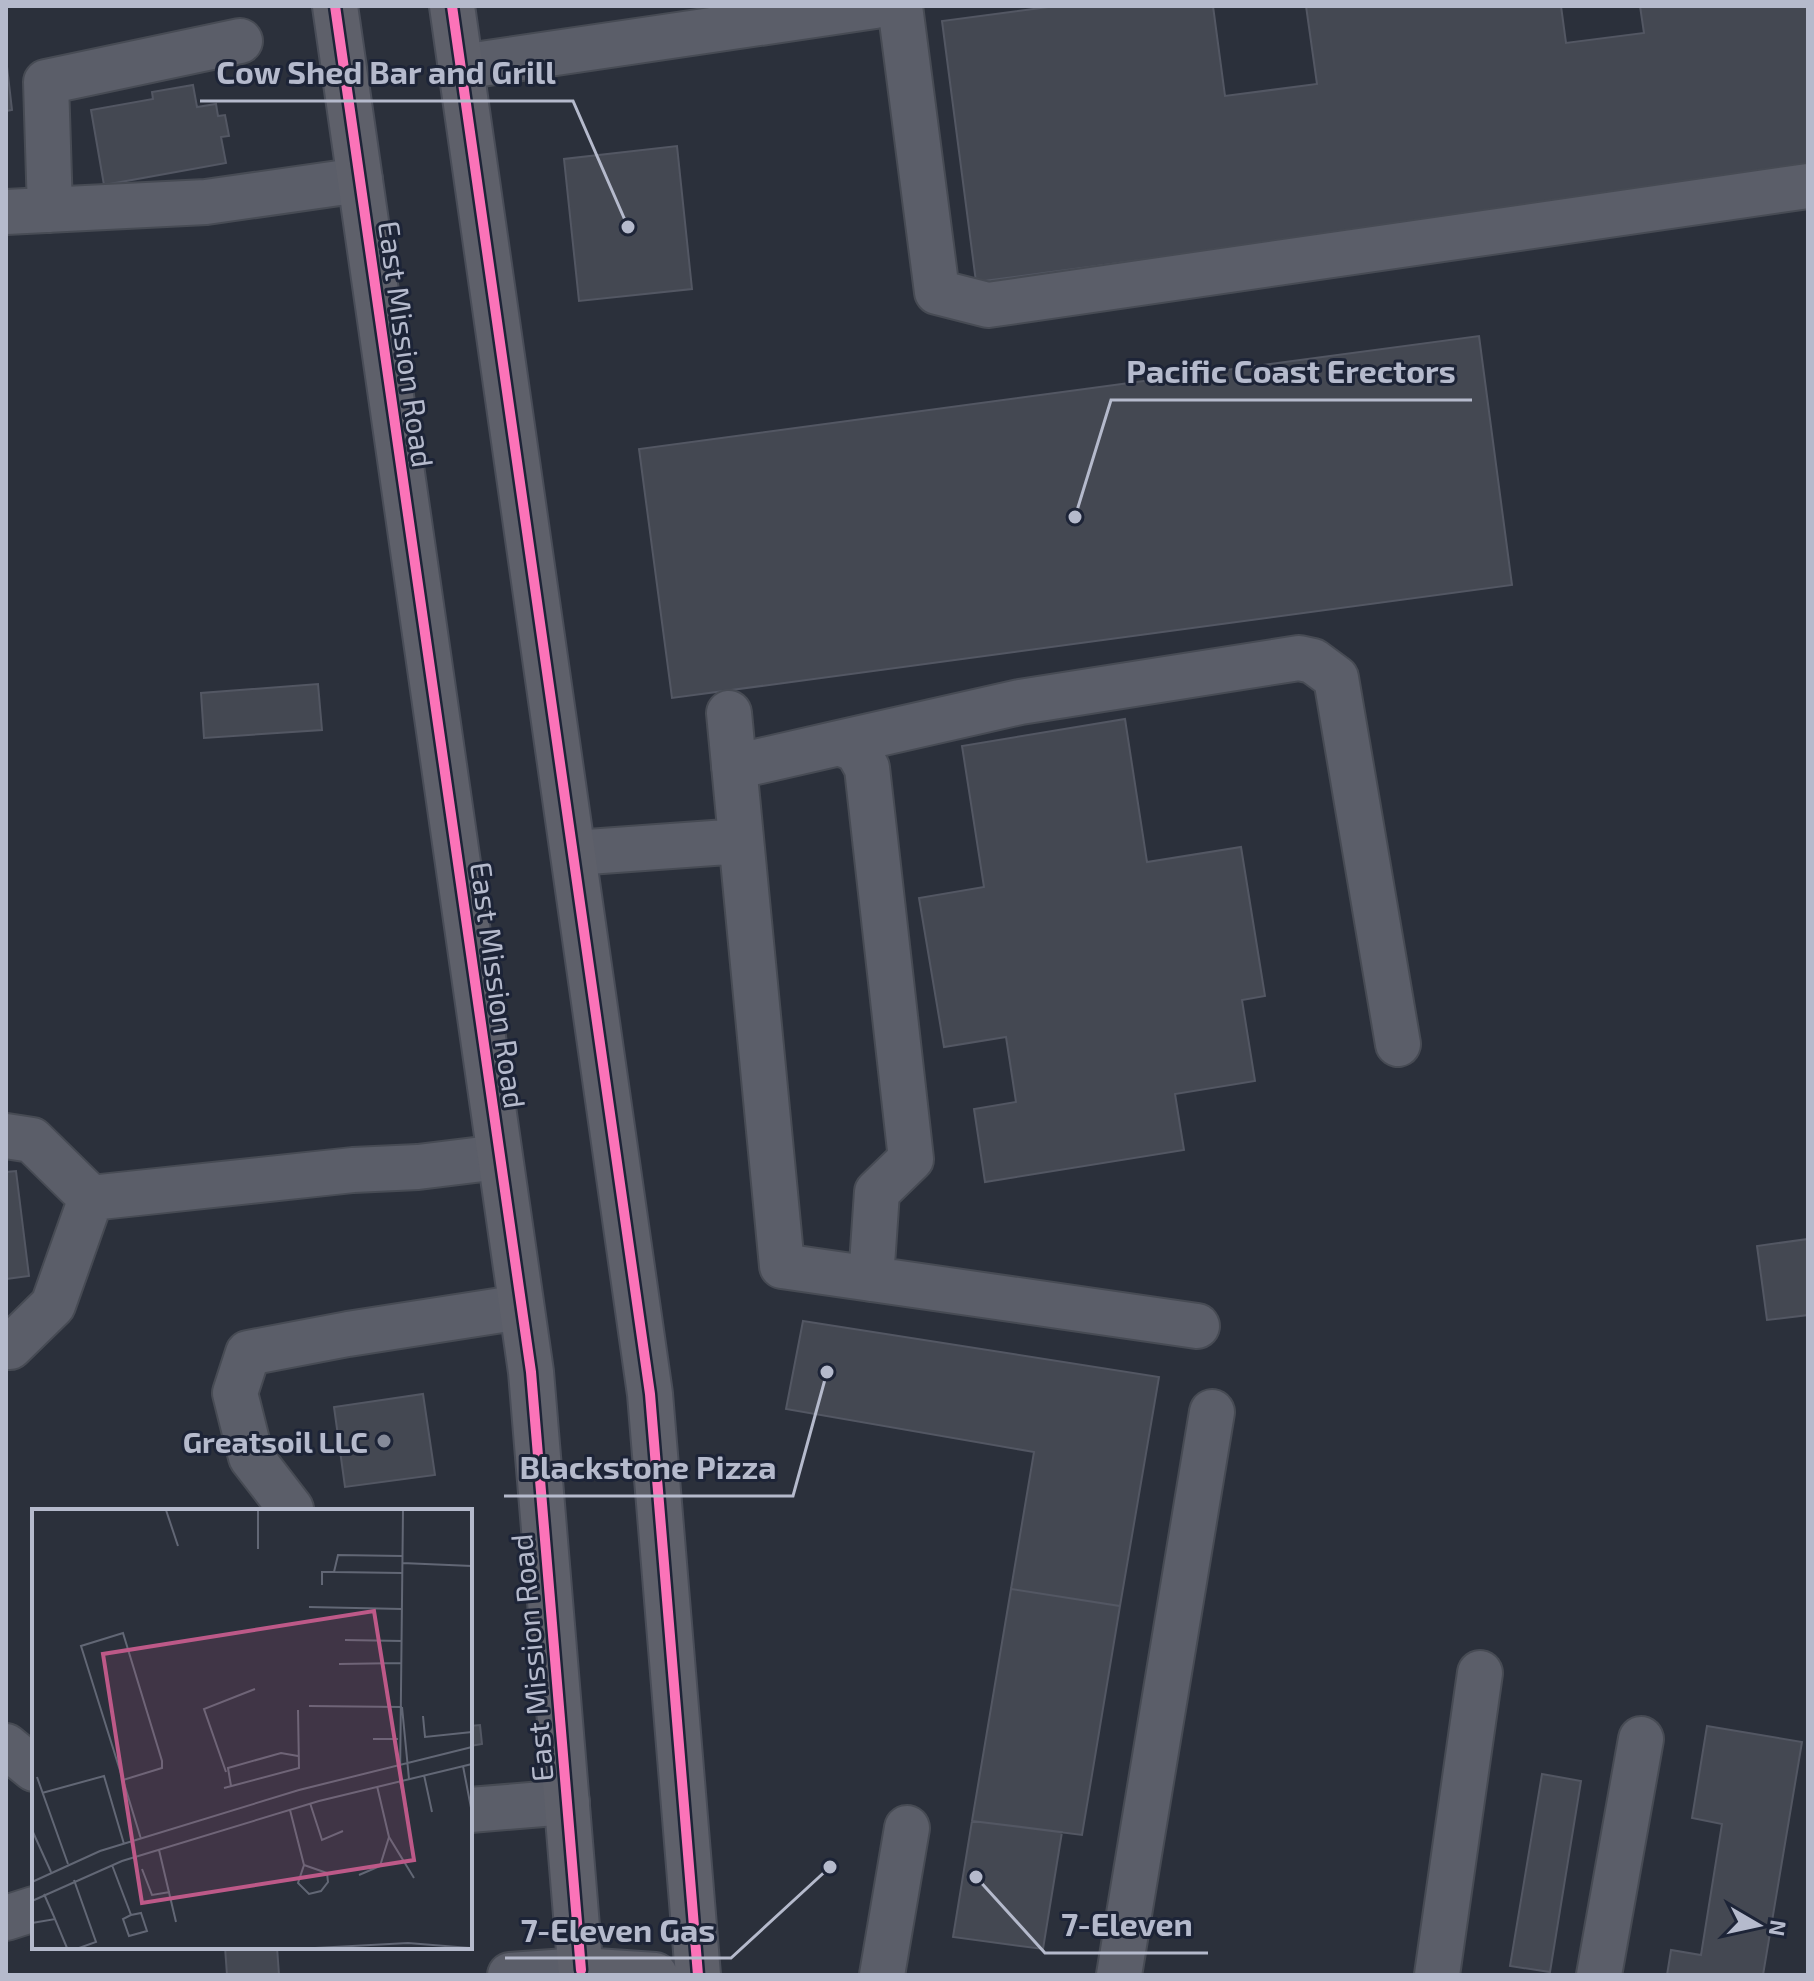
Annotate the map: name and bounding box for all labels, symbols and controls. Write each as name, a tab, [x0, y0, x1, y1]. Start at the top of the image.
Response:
callout: Cow Shed Bar and Grill	[200, 45, 573, 101]
text: Cow Shed Bar and Grill	[216, 52, 556, 90]
street label: East Mission Road	[372, 218, 442, 470]
callout: Pacific Coast Erectors	[1111, 344, 1472, 400]
text: Pacific Coast Erectors	[1126, 351, 1456, 389]
street label: East Mission Road	[464, 859, 534, 1111]
place label: Greatsoil LLC	[183, 1423, 368, 1459]
marker: Greatsoil LLC	[375, 1432, 393, 1450]
callout: Blackstone Pizza	[504, 1440, 793, 1496]
text: Blackstone Pizza	[519, 1447, 777, 1485]
inset map	[32, 1509, 472, 1949]
street label: East Mission Road	[502, 1533, 560, 1783]
north arrow	[1718, 1885, 1798, 1965]
callout: 7-Eleven	[1045, 1897, 1208, 1953]
callout: 7-Eleven Gas	[505, 1902, 731, 1958]
text: 7-Eleven	[1061, 1904, 1193, 1942]
text: 7-Eleven Gas	[521, 1910, 715, 1948]
text: N	[1765, 1918, 1793, 1938]

